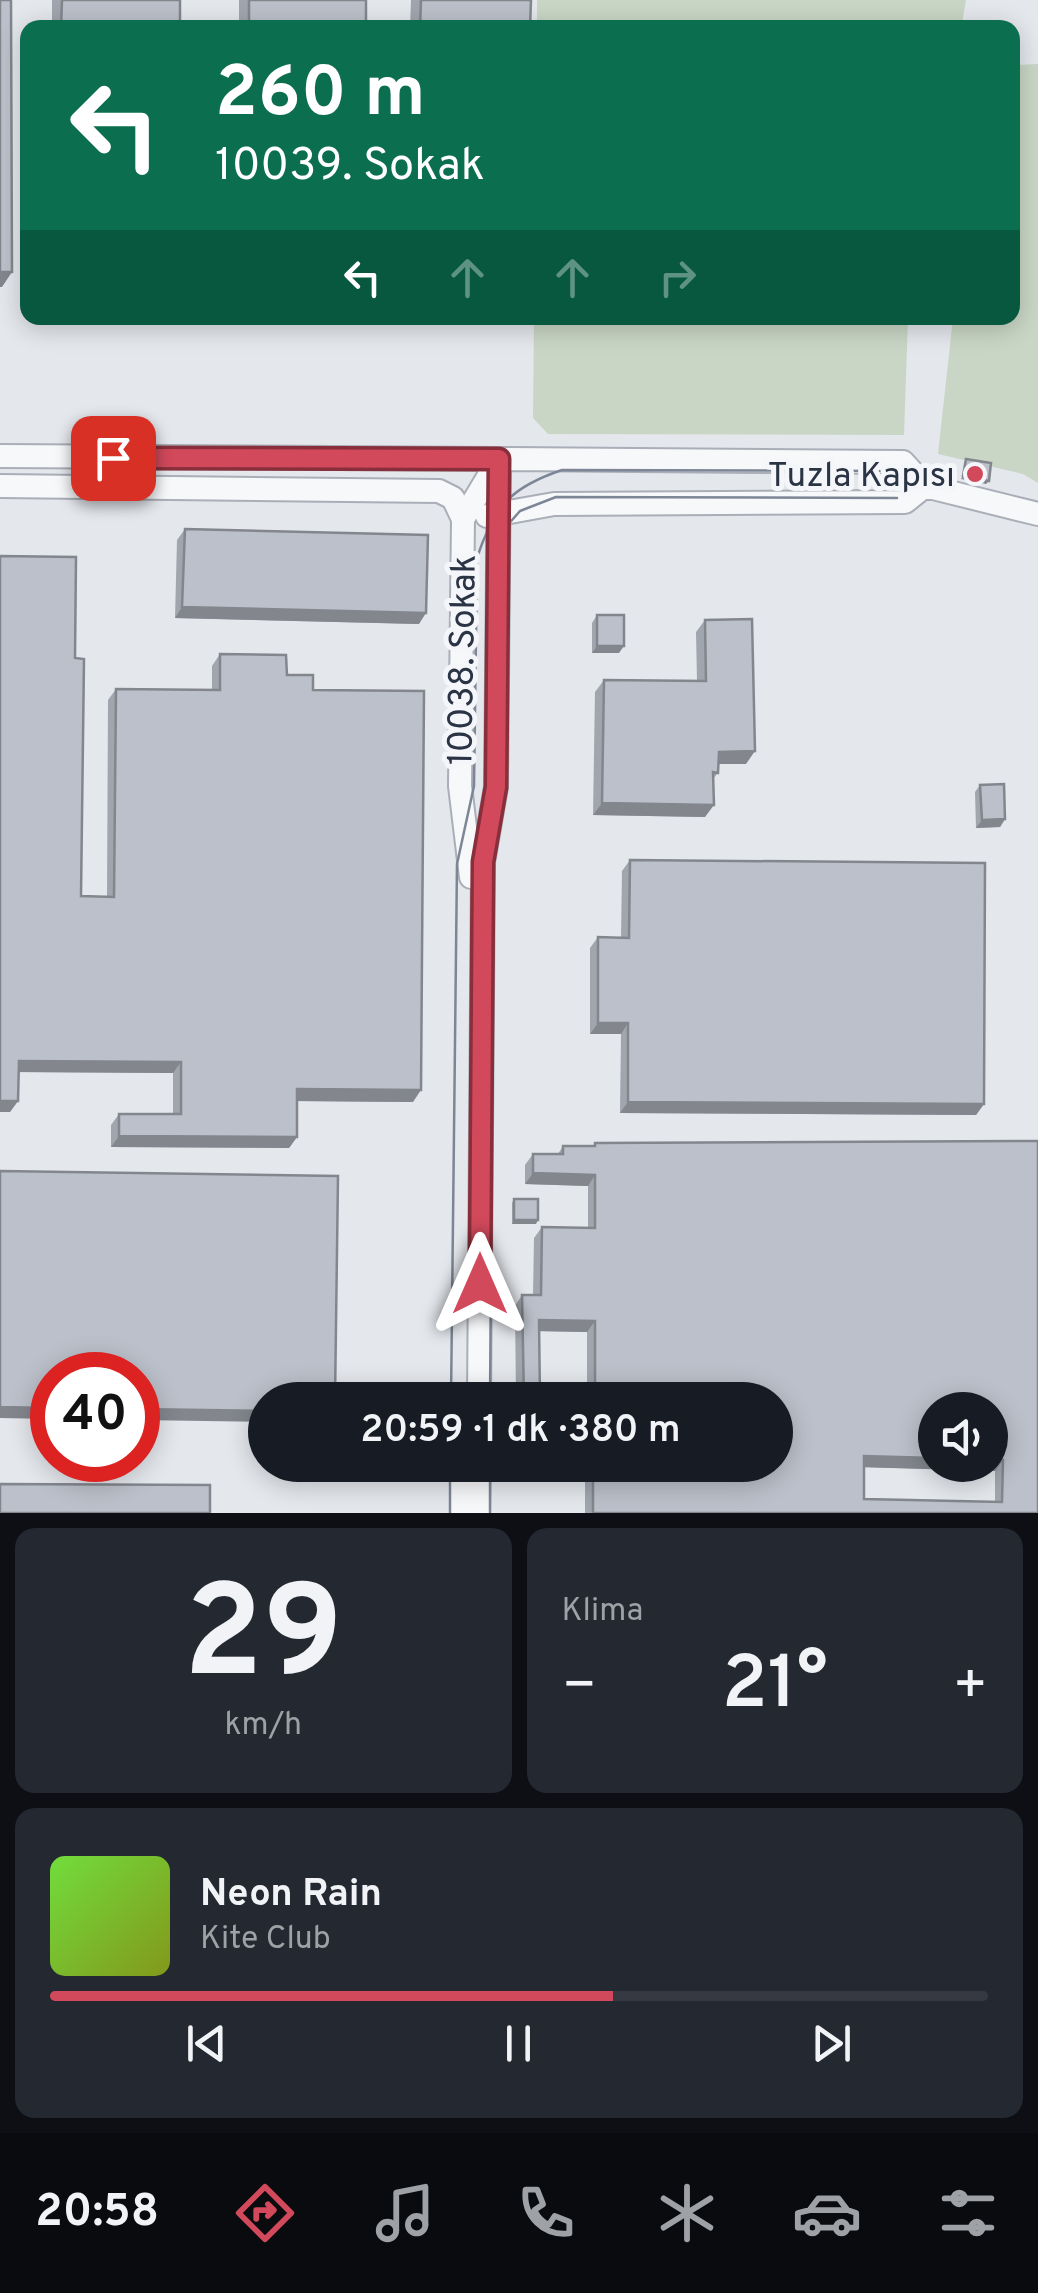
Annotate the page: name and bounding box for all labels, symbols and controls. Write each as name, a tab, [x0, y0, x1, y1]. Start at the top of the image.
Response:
text: 260 m	[215, 52, 426, 141]
icon: left	[50, 60, 180, 190]
text: 10039. Sokak	[215, 139, 485, 196]
icon: left	[335, 250, 390, 305]
icon: ahead	[440, 250, 495, 305]
icon: ahead	[545, 250, 600, 305]
icon: right	[650, 250, 705, 305]
pin	[71, 416, 156, 501]
icon: arrive	[86, 431, 141, 486]
place label: Tuzla Kapısı	[768, 455, 955, 499]
marker: Tuzla Kapısı	[964, 463, 986, 485]
street label: 10038. Sokak	[440, 554, 488, 766]
position arrow	[428, 1232, 532, 1336]
speed limit sign: 40	[30, 1352, 160, 1482]
map controls	[918, 1392, 1008, 1482]
button: sound	[918, 1392, 1008, 1482]
text: 20:59 · 1 dk · 380 m	[360, 1407, 681, 1456]
text: 29	[184, 1558, 343, 1723]
text: Klima	[562, 1592, 643, 1632]
text: 21°	[722, 1640, 828, 1735]
text: −	[562, 1653, 597, 1723]
text: +	[953, 1653, 988, 1723]
text: km/h	[224, 1706, 302, 1746]
text: Neon Rain	[200, 1871, 382, 1920]
text: Kite Club	[200, 1920, 331, 1960]
icon: previous	[179, 2016, 234, 2071]
icon: pause	[491, 2016, 546, 2071]
icon: next	[804, 2016, 859, 2071]
icon: directions	[230, 2178, 300, 2248]
icon: music	[370, 2178, 440, 2248]
icon: phone	[511, 2178, 581, 2248]
icon: climate	[652, 2178, 722, 2248]
icon: car	[792, 2178, 862, 2248]
icon: filters	[933, 2178, 1003, 2248]
text: 20:58	[35, 2185, 159, 2242]

